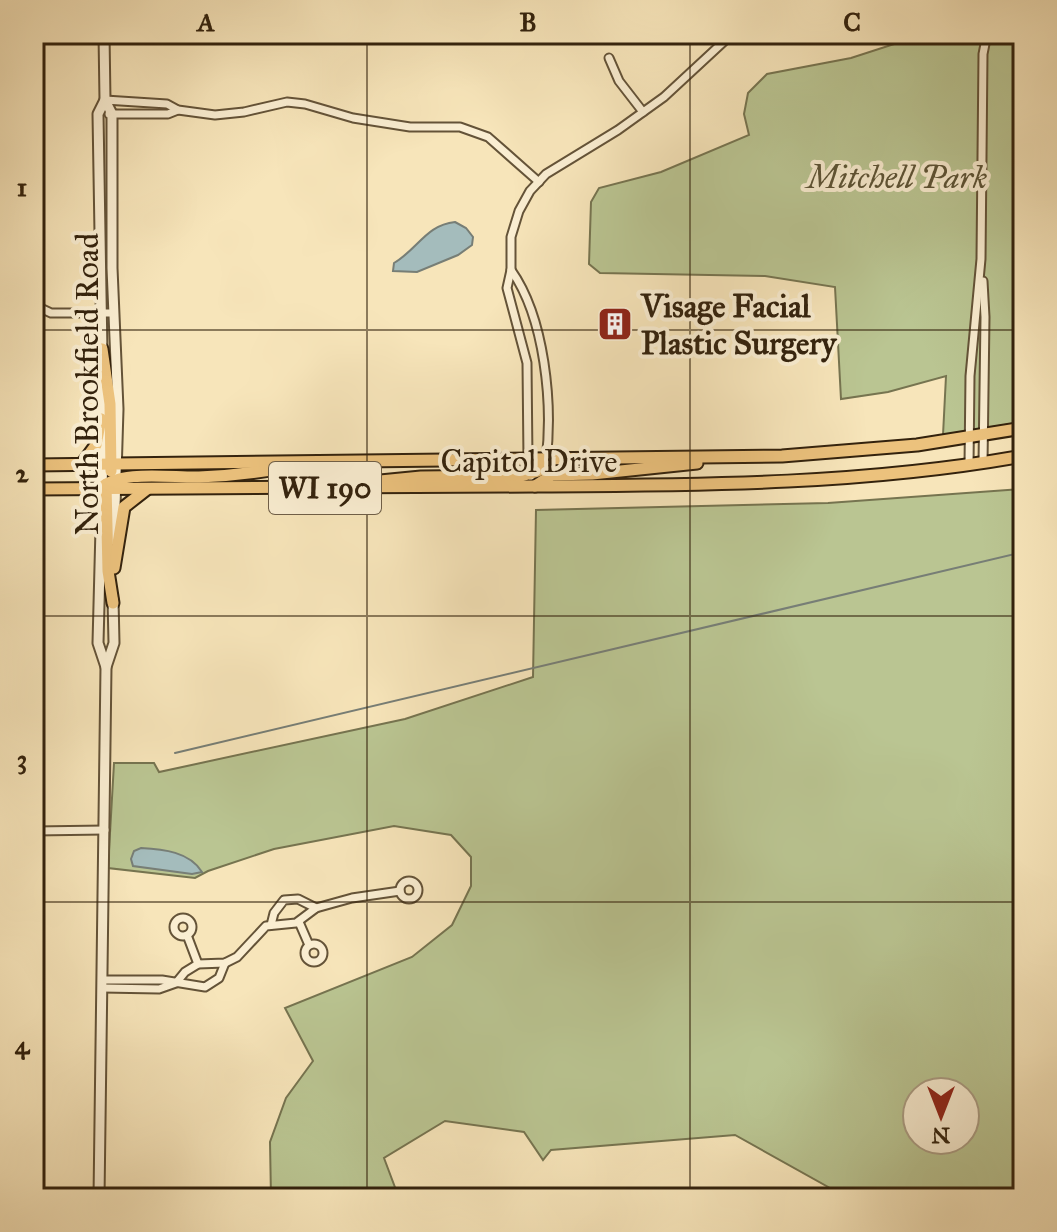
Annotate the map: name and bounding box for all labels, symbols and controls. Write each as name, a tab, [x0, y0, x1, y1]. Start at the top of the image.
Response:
text: A	[195, 6, 215, 38]
text: B	[519, 6, 537, 38]
text: C	[843, 6, 861, 38]
park label: Mitchell Park	[804, 158, 987, 197]
text: 1	[17, 171, 27, 203]
street label: North Brookfield Road	[68, 233, 107, 535]
place label: Visage Facial Plastic Surgery	[640, 287, 837, 363]
building icon: Visage Facial Plastic Surgery	[596, 305, 634, 343]
street label: Capitol Drive	[440, 442, 618, 481]
text: 2	[16, 457, 30, 489]
road number: WI 190	[269, 462, 381, 514]
text: 3	[17, 743, 27, 775]
text: 4	[15, 1029, 31, 1061]
north arrow	[901, 1076, 981, 1156]
text: N	[931, 1122, 950, 1149]

